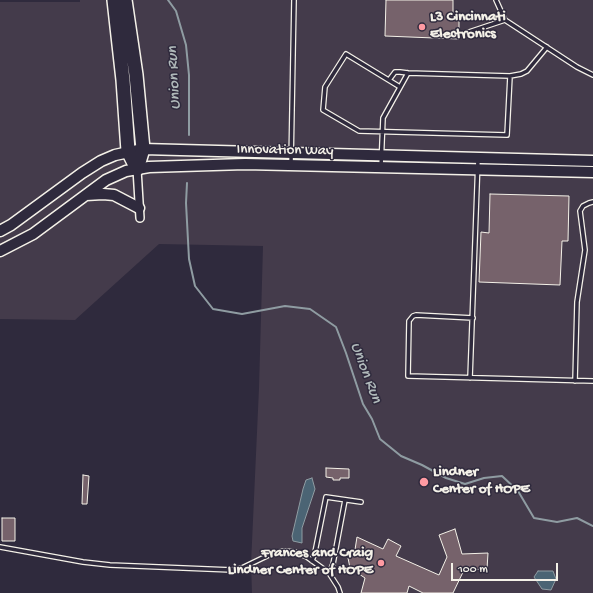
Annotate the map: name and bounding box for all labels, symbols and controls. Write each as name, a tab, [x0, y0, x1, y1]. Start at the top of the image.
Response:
place label: L3 Cincinnati Electronics	[430, 9, 506, 44]
marker: L3 Cincinnati Electronics	[417, 22, 427, 32]
water label: Union Run	[164, 46, 186, 110]
street label: Innovation Way	[236, 141, 334, 161]
water label: Union Run	[345, 340, 385, 406]
place label: Lindner Center of HOPE	[433, 464, 530, 499]
marker: Lindner Center of HOPE	[418, 476, 430, 488]
place label: Frances and Craig Lindner Center of HOPE	[228, 545, 373, 580]
scale bar	[453, 555, 560, 581]
marker: Frances and Craig Lindner Center of HOPE	[376, 558, 386, 568]
text: 100 m	[458, 563, 488, 577]

